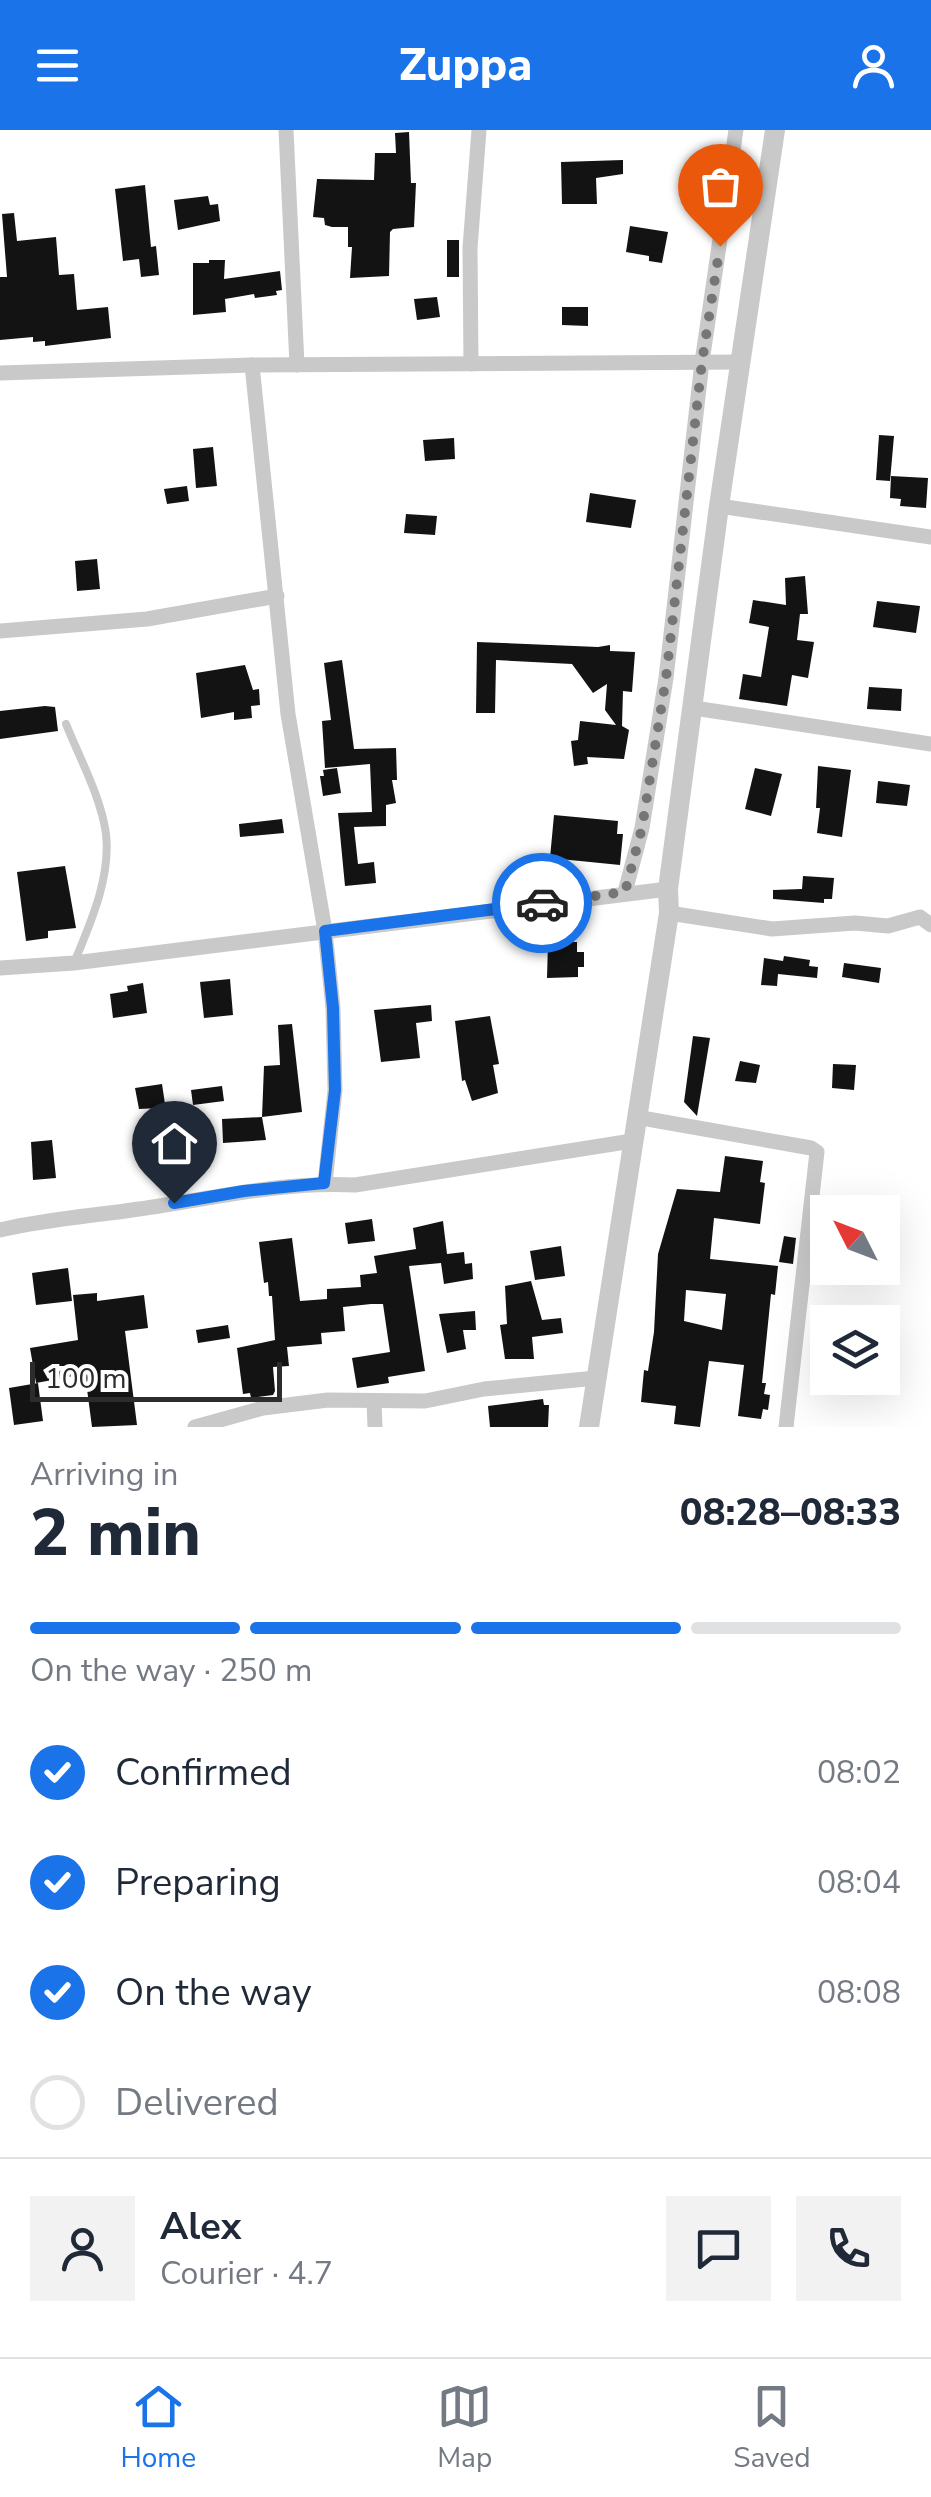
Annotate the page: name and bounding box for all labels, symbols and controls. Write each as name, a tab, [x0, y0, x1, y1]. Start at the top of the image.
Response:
text: Zuppa	[399, 35, 532, 96]
icon: menu	[30, 38, 85, 93]
icon: person	[846, 38, 901, 93]
pin	[678, 144, 763, 247]
icon: bag	[693, 159, 748, 214]
courier	[492, 853, 592, 953]
icon: car	[515, 876, 570, 931]
pin	[132, 1101, 217, 1204]
icon: home	[147, 1116, 202, 1171]
north arrow	[810, 1195, 900, 1285]
map controls	[810, 1195, 900, 1395]
button: layers	[810, 1305, 900, 1395]
scale bar	[30, 1357, 282, 1402]
text: 100 m	[45, 1360, 127, 1398]
text: Arriving in	[30, 1453, 178, 1496]
text: 08:28–08:33	[680, 1487, 901, 1538]
text: 2 min	[30, 1489, 201, 1578]
text: On the way · 250 m	[30, 1649, 312, 1692]
icon: check	[30, 1745, 85, 1800]
text: Confirmed	[115, 1747, 292, 1798]
text: 08:02	[817, 1751, 901, 1794]
icon: check	[30, 1855, 85, 1910]
text: Preparing	[115, 1857, 281, 1908]
text: 08:04	[817, 1861, 901, 1904]
icon: check	[30, 1965, 85, 2020]
text: On the way	[115, 1967, 311, 2018]
text: 08:08	[817, 1971, 901, 2014]
text: Delivered	[115, 2077, 279, 2128]
button: person	[30, 2196, 135, 2301]
button: chat	[666, 2196, 771, 2301]
button: phone	[796, 2196, 901, 2301]
text: Alex	[160, 2201, 241, 2252]
text: Courier · 4.7	[160, 2252, 333, 2295]
tab: Home	[120, 2379, 196, 2477]
tab: Map	[437, 2379, 492, 2477]
tab: Saved	[733, 2379, 811, 2477]

